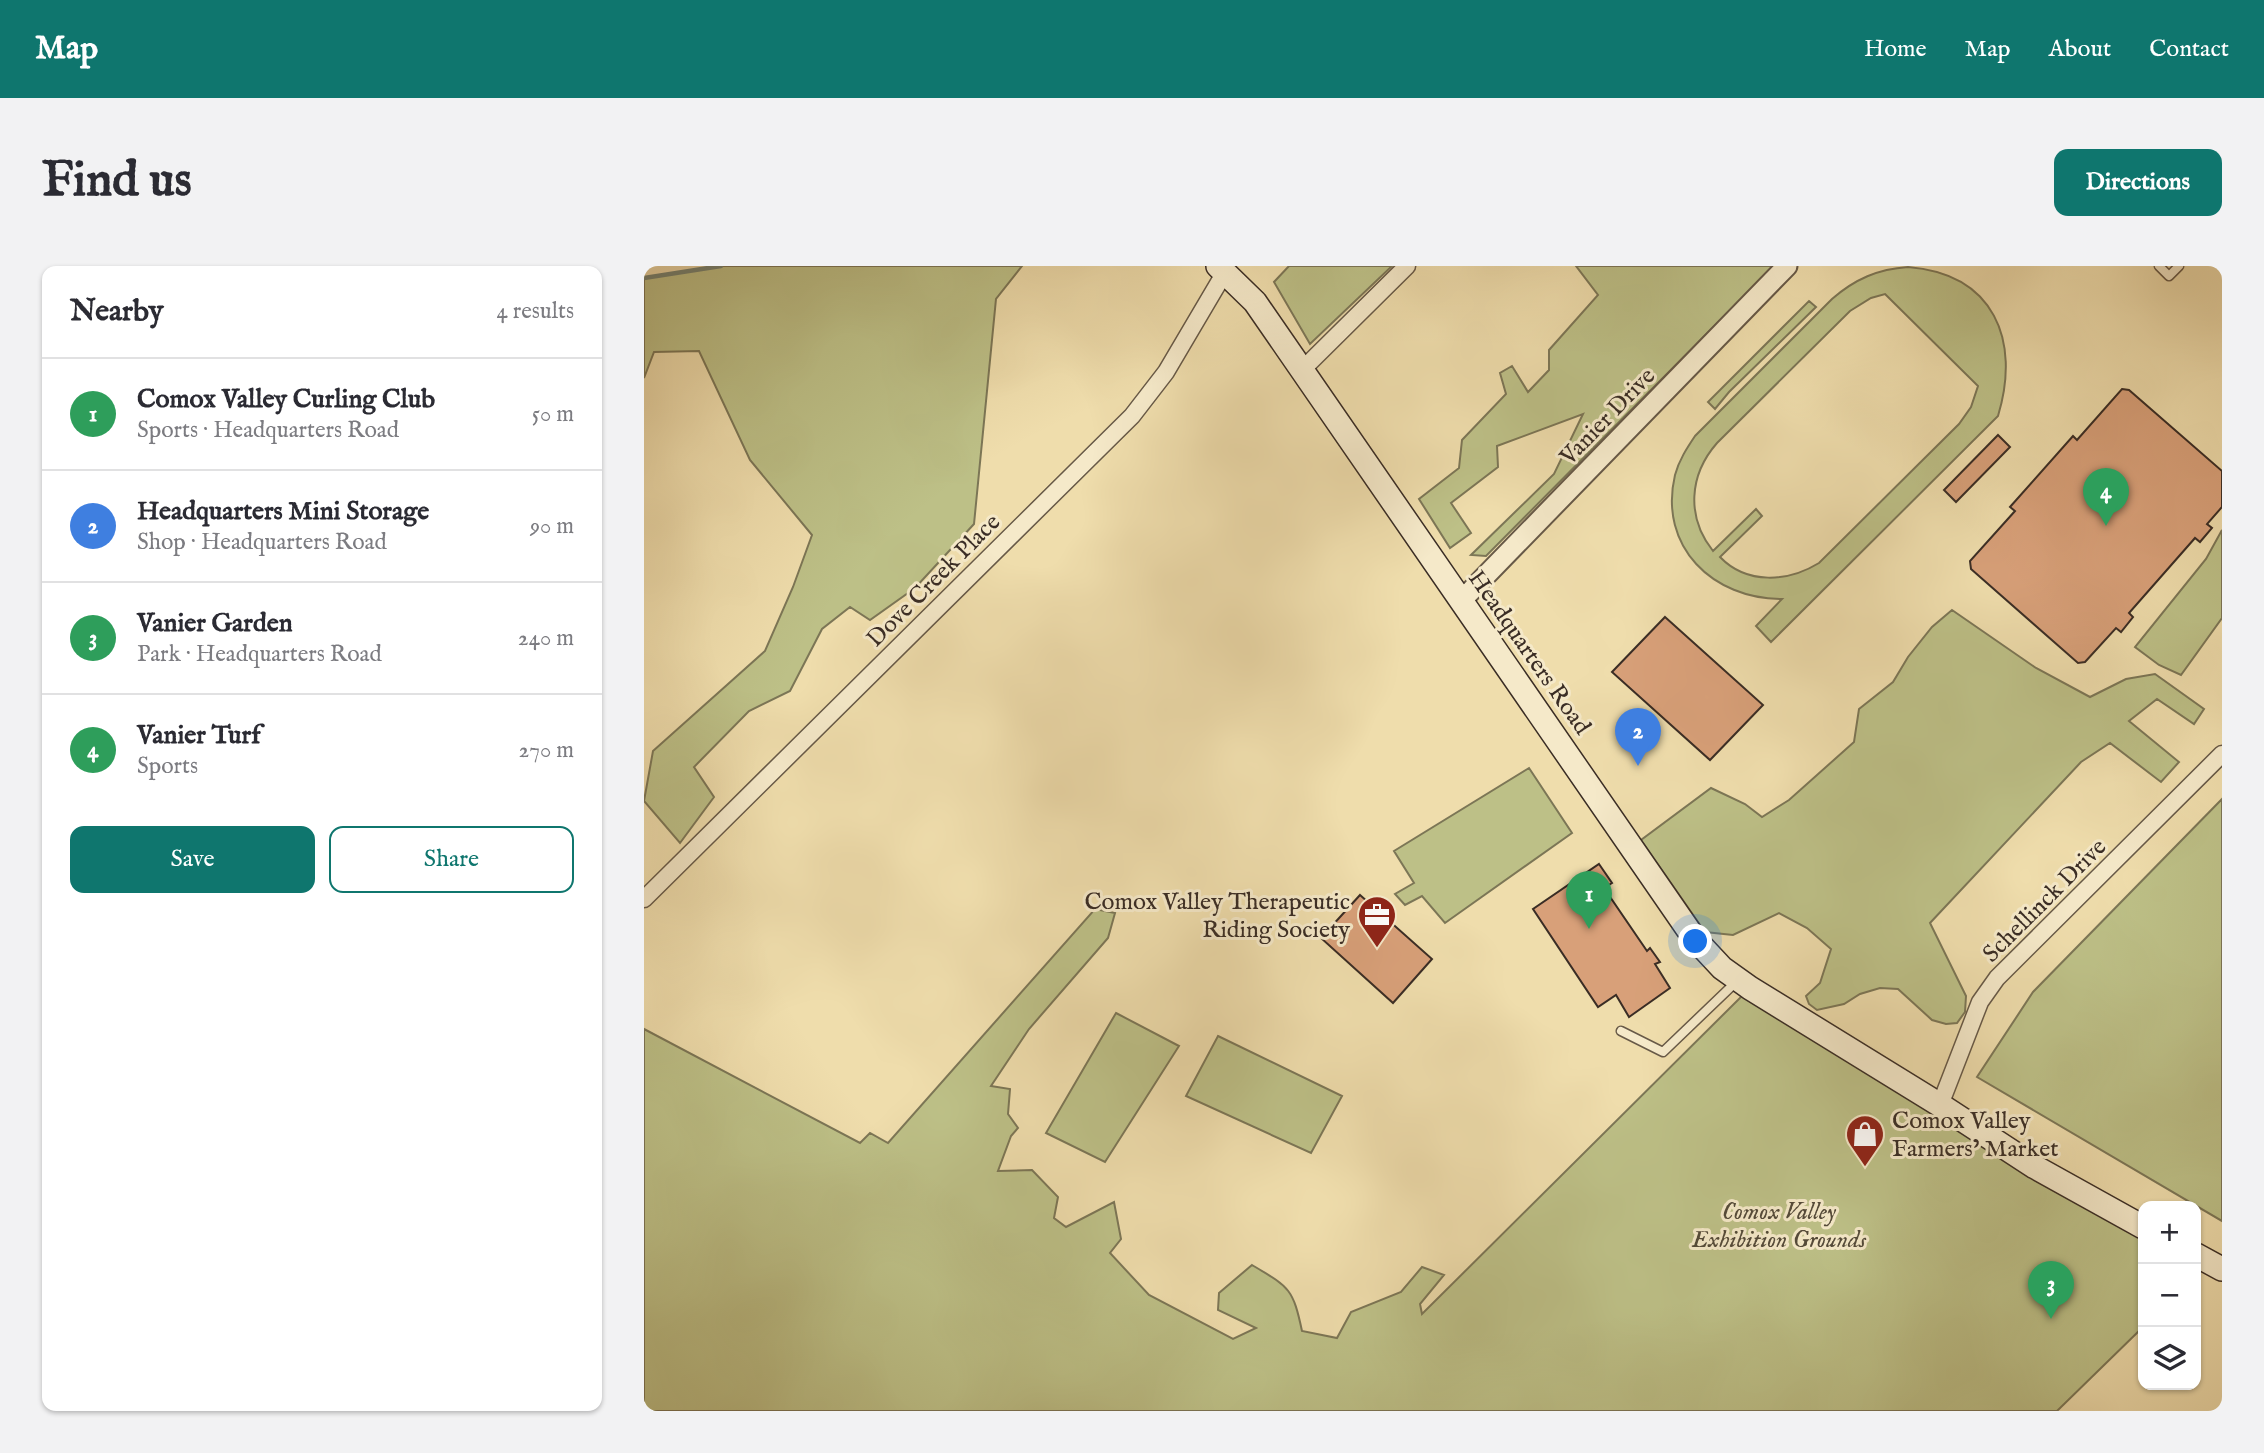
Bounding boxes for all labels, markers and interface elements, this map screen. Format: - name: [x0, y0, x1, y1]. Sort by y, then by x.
- text: Map: [35, 28, 98, 70]
- text: Home: [1864, 34, 1927, 65]
- text: Map: [1965, 34, 2011, 65]
- text: About: [2049, 34, 2111, 65]
- text: Contact: [2149, 34, 2229, 65]
- button: Directions: [2054, 149, 2222, 216]
- text: Find us: [42, 151, 192, 213]
- text: Nearby: [70, 293, 163, 331]
- text: 4 results: [496, 297, 574, 326]
- street label: Vanier Drive: [1553, 361, 1663, 473]
- text: Comox Valley Curling Club: [137, 383, 435, 416]
- text: 1: [89, 400, 97, 429]
- text: 50 m: [532, 400, 574, 429]
- text: Sports · Headquarters Road: [137, 416, 399, 445]
- pin: 4: [2083, 468, 2129, 526]
- text: Headquarters Mini Storage: [137, 495, 429, 528]
- street label: Dove Creek Place: [861, 508, 1008, 655]
- text: 2: [88, 512, 98, 541]
- text: 90 m: [530, 512, 574, 541]
- text: Shop · Headquarters Road: [137, 528, 387, 557]
- street label: Headquarters Road: [1460, 565, 1597, 741]
- text: Vanier Garden: [137, 607, 293, 640]
- text: 3: [89, 624, 97, 653]
- text: 240 m: [518, 624, 574, 653]
- text: Park · Headquarters Road: [137, 640, 382, 669]
- pin: 2: [1615, 708, 1661, 766]
- text: Vanier Turf: [137, 719, 261, 752]
- text: 4: [87, 736, 99, 765]
- text: 270 m: [519, 736, 574, 765]
- text: Sports: [137, 752, 198, 781]
- button: Save: [70, 826, 315, 893]
- button: Share: [329, 826, 574, 893]
- street label: Schellinck Drive: [1976, 832, 2114, 970]
- pin: 1: [1566, 871, 1612, 929]
- place label: Comox Valley Therapeutic Riding Society: [1084, 887, 1350, 946]
- office icon: Comox Valley Therapeutic Riding Society: [1356, 894, 1398, 949]
- your location: [1678, 924, 1712, 958]
- place label: Comox Valley Farmers’ Market: [1892, 1106, 2058, 1165]
- shop icon: Comox Valley Farmers’ Market: [1844, 1113, 1886, 1168]
- park label: Comox Valley Exhibition Grounds: [1691, 1197, 1867, 1256]
- map controls: [2138, 1201, 2201, 1390]
- button: +: [2138, 1201, 2201, 1264]
- pin: 3: [2028, 1261, 2074, 1319]
- button: −: [2138, 1264, 2201, 1327]
- button: layers: [2138, 1327, 2201, 1390]

